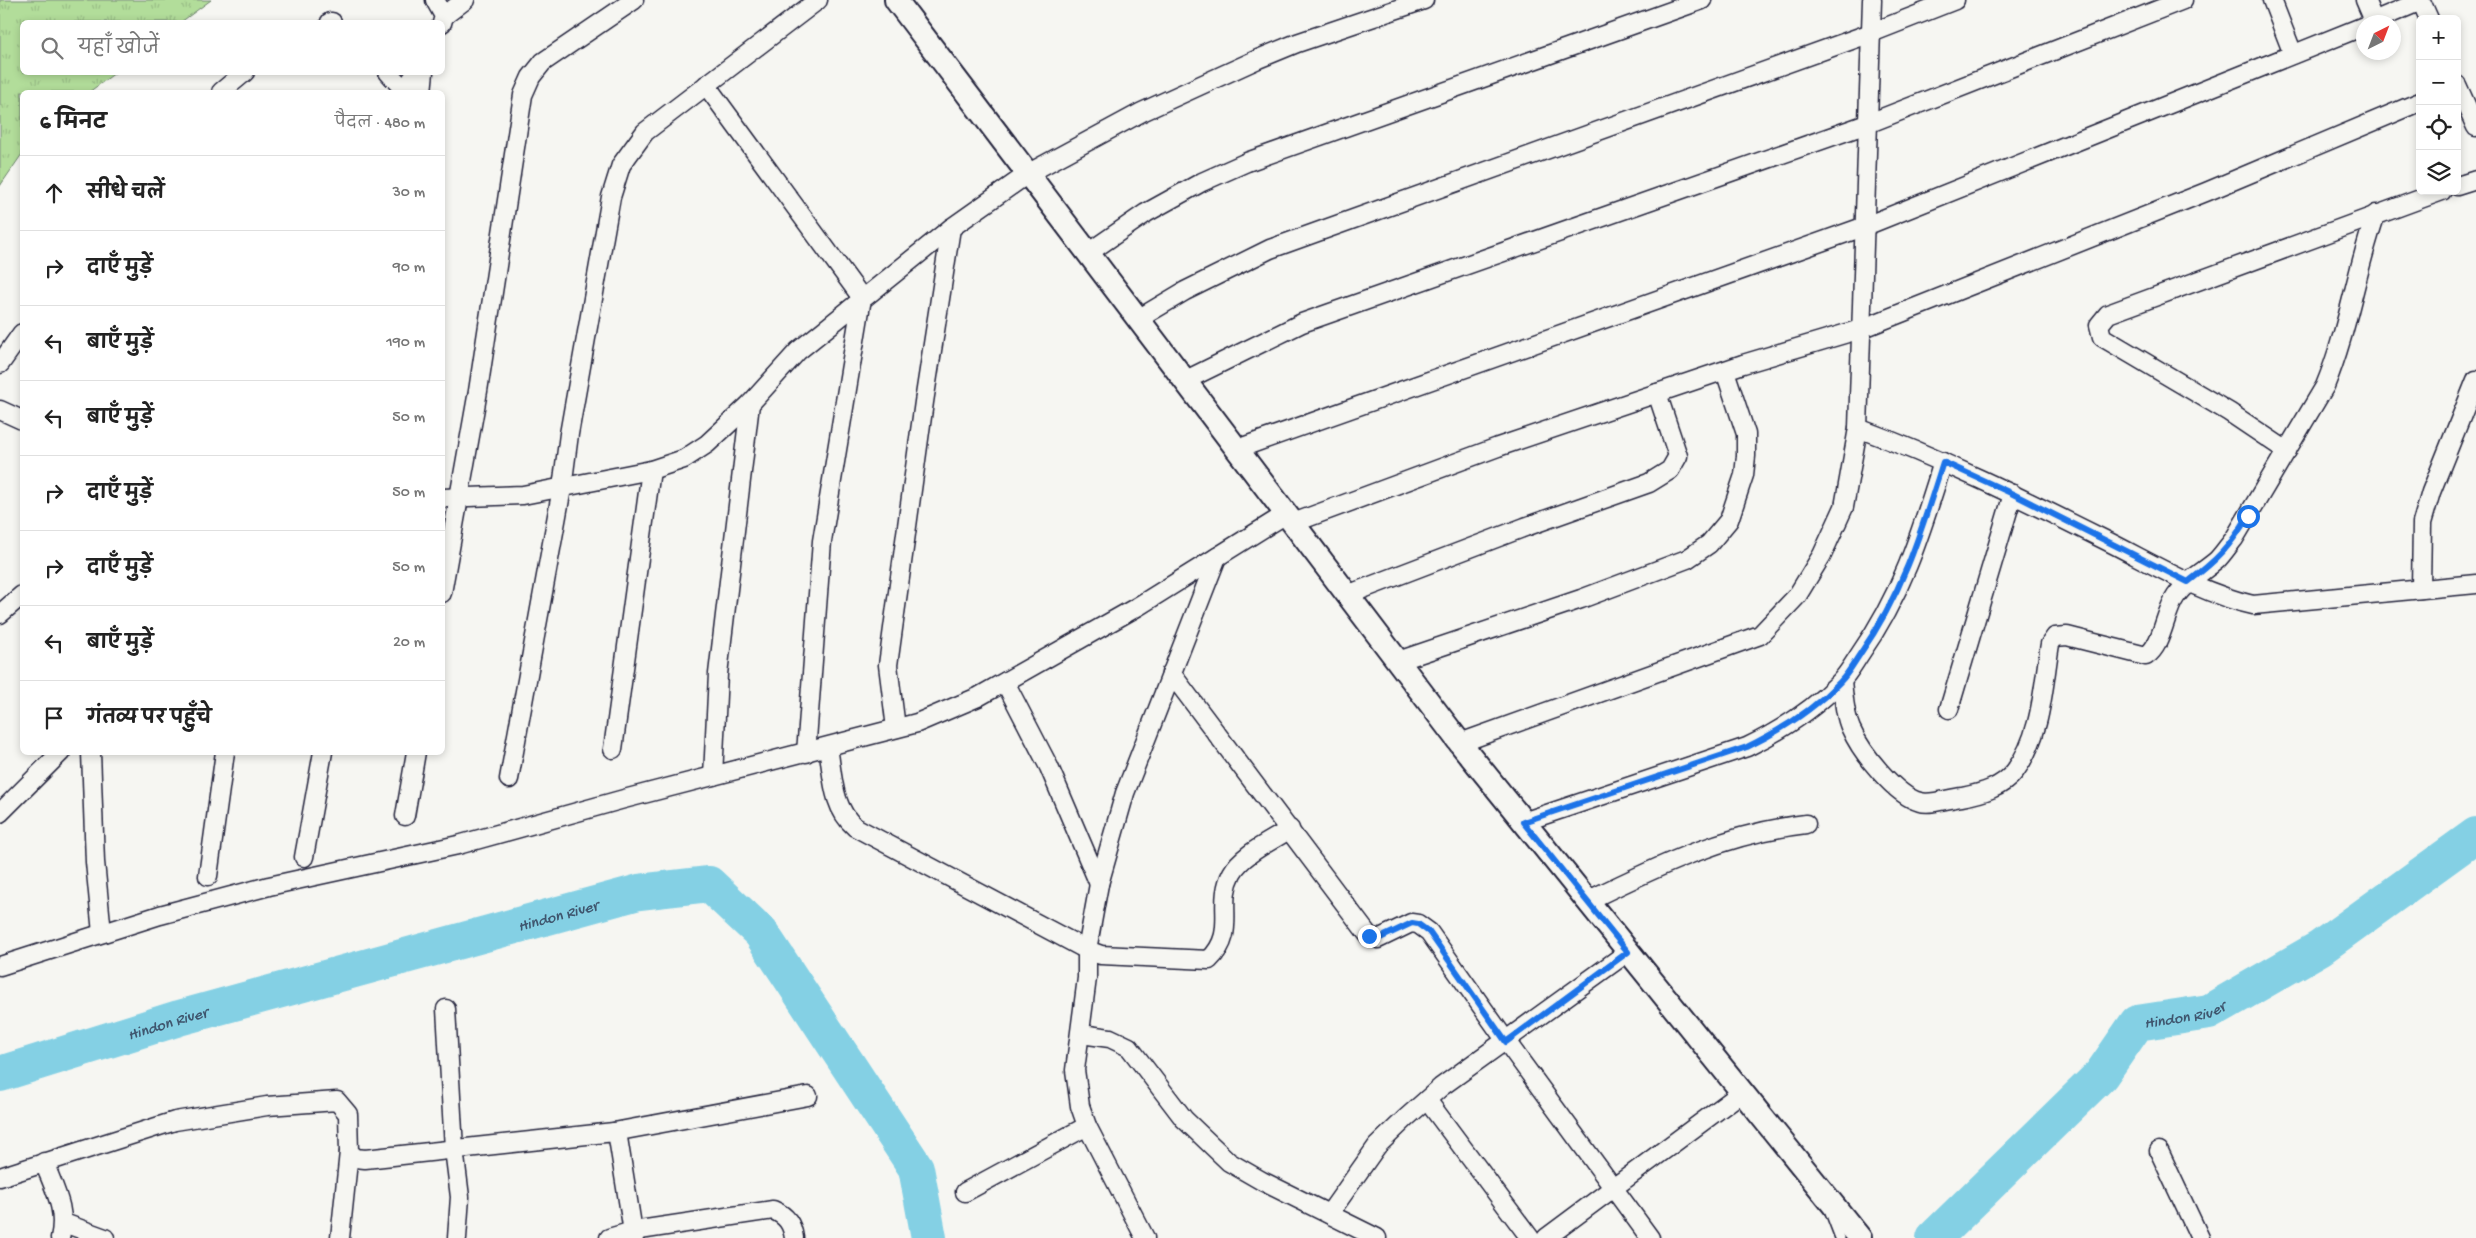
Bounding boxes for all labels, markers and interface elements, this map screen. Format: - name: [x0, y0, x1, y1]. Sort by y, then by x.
- north arrow: [2356, 15, 2401, 60]
- map controls: [2416, 15, 2461, 195]
- button: +: [2416, 15, 2461, 60]
- search box: [20, 20, 445, 75]
- icon: search: [38, 34, 66, 62]
- text: यहाँ खोजें: [78, 38, 159, 61]
- button: −: [2416, 60, 2461, 105]
- button: locate: [2416, 105, 2461, 150]
- text: 6 मिनट: [40, 112, 107, 137]
- text: पैदल · 480 m: [335, 115, 425, 134]
- button: layers: [2416, 150, 2461, 195]
- icon: ahead: [40, 179, 68, 207]
- text: सीधे चलें: [87, 183, 164, 206]
- text: 30 m: [392, 184, 425, 203]
- icon: right: [40, 254, 68, 282]
- text: दाएँ मुड़ें: [87, 258, 153, 281]
- text: 90 m: [393, 259, 425, 278]
- icon: left: [40, 329, 68, 357]
- text: बाएँ मुड़ें: [87, 333, 153, 356]
- text: 190 m: [386, 334, 425, 353]
- icon: left: [40, 404, 68, 432]
- text: बाएँ मुड़ें: [87, 408, 153, 431]
- text: 50 m: [392, 409, 425, 428]
- icon: right: [40, 479, 68, 507]
- text: दाएँ मुड़ें: [87, 483, 153, 506]
- text: 50 m: [392, 484, 425, 503]
- route start: [2237, 505, 2260, 528]
- icon: right: [40, 554, 68, 582]
- text: दाएँ मुड़ें: [87, 558, 153, 581]
- text: 50 m: [392, 559, 425, 578]
- icon: left: [40, 629, 68, 657]
- text: बाएँ मुड़ें: [87, 633, 153, 656]
- text: 20 m: [393, 634, 425, 653]
- icon: arrive: [40, 704, 68, 732]
- text: गंतव्य पर पहुँचे: [87, 708, 211, 731]
- water label: Hindon River: [516, 897, 604, 938]
- route end: [1358, 925, 1381, 948]
- water label: Hindon River: [2143, 997, 2233, 1035]
- water label: Hindon River: [126, 1004, 213, 1046]

